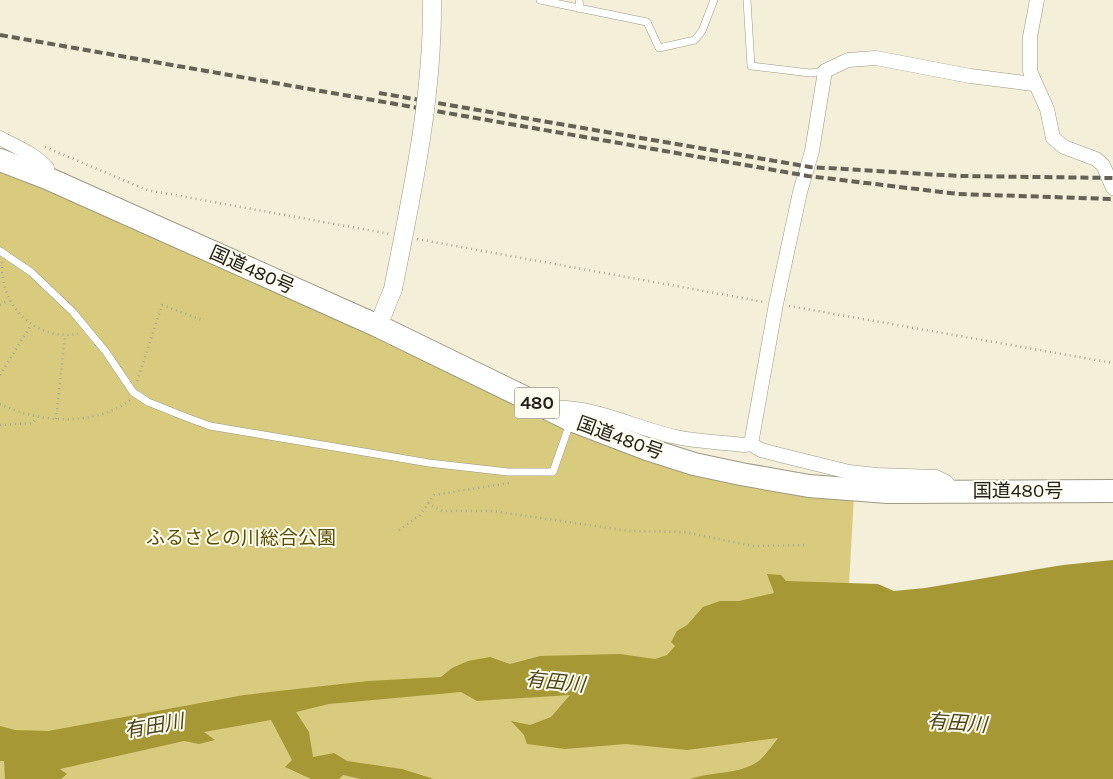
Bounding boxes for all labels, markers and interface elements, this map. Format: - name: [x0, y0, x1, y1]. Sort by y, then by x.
- street label: 国道480号: [206, 242, 298, 298]
- road number: 480: [514, 388, 560, 418]
- street label: 国道480号: [574, 412, 666, 464]
- street label: 国道480号: [973, 480, 1063, 502]
- park label: ふるさとの川総合公園: [146, 527, 336, 549]
- water label: 有田川: [524, 667, 588, 697]
- water label: 有田川: [122, 709, 188, 743]
- water label: 有田川: [926, 709, 990, 737]

